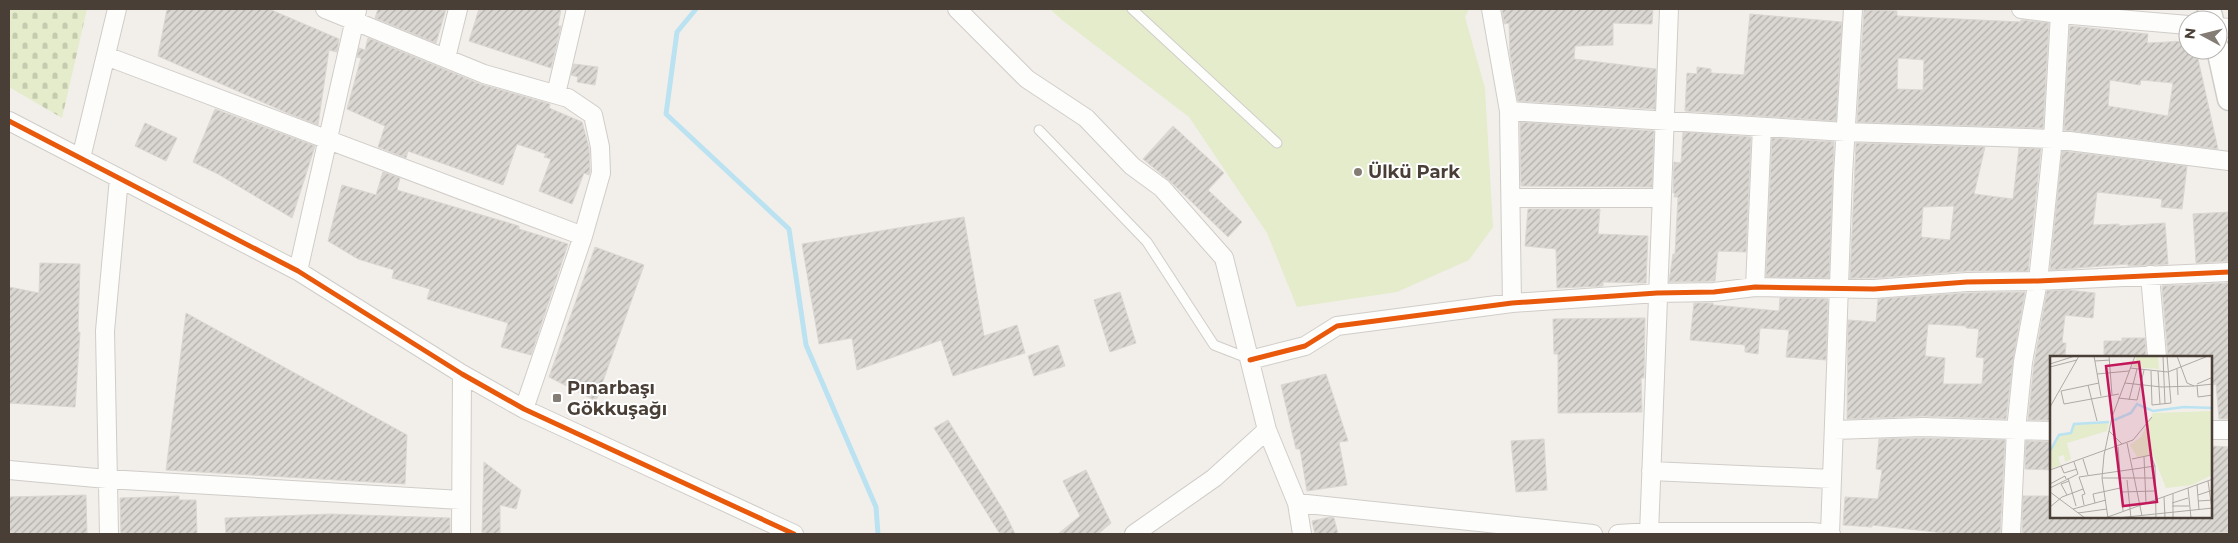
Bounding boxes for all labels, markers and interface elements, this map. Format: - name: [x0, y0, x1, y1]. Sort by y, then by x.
- north arrow: [2178, 10, 2228, 60]
- text: N: [2180, 27, 2200, 40]
- place label: Ülkü Park: [1368, 161, 1460, 183]
- marker: Ülkü Park: [1352, 166, 1364, 178]
- inset map: [2050, 356, 2213, 518]
- place label: Pınarbaşı Gökkuşağı: [567, 377, 667, 420]
- marker: Pınarbaşı Gökkuşağı: [551, 392, 563, 404]

